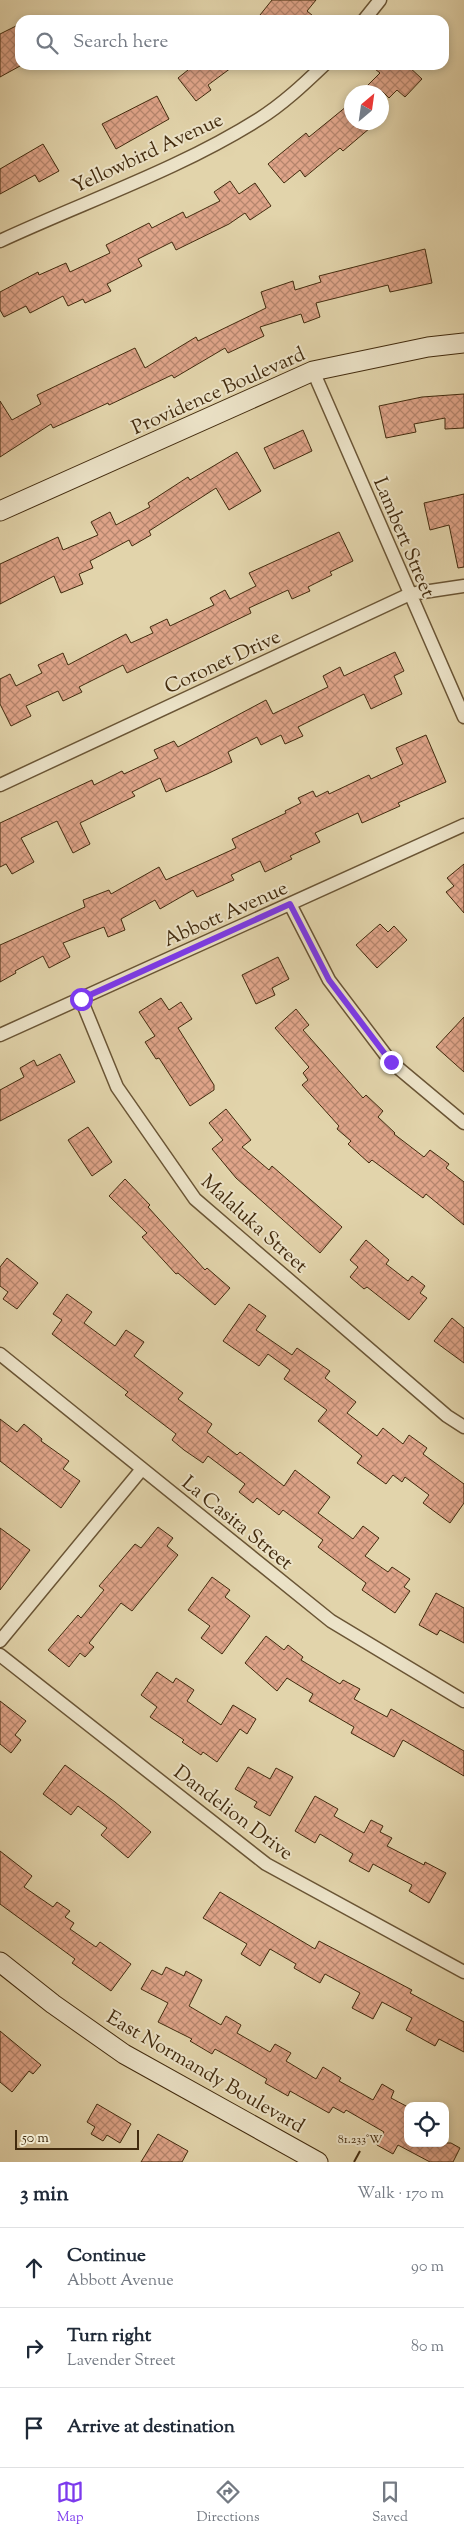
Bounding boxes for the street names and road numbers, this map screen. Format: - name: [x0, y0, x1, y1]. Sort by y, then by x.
- street label: Yellowbird Avenue: [68, 106, 228, 202]
- street label: Providence Boulevard: [128, 341, 310, 444]
- street label: Lambert Street: [364, 473, 441, 603]
- street label: Coronet Drive: [160, 624, 286, 703]
- street label: Abbott Avenue: [159, 875, 293, 956]
- street label: Malaluka Street: [193, 1169, 313, 1281]
- street label: La Casita Street: [174, 1470, 299, 1578]
- street label: Dandelion Drive: [167, 1759, 298, 1869]
- street label: East Normandy Boulevard: [100, 2004, 309, 2142]

